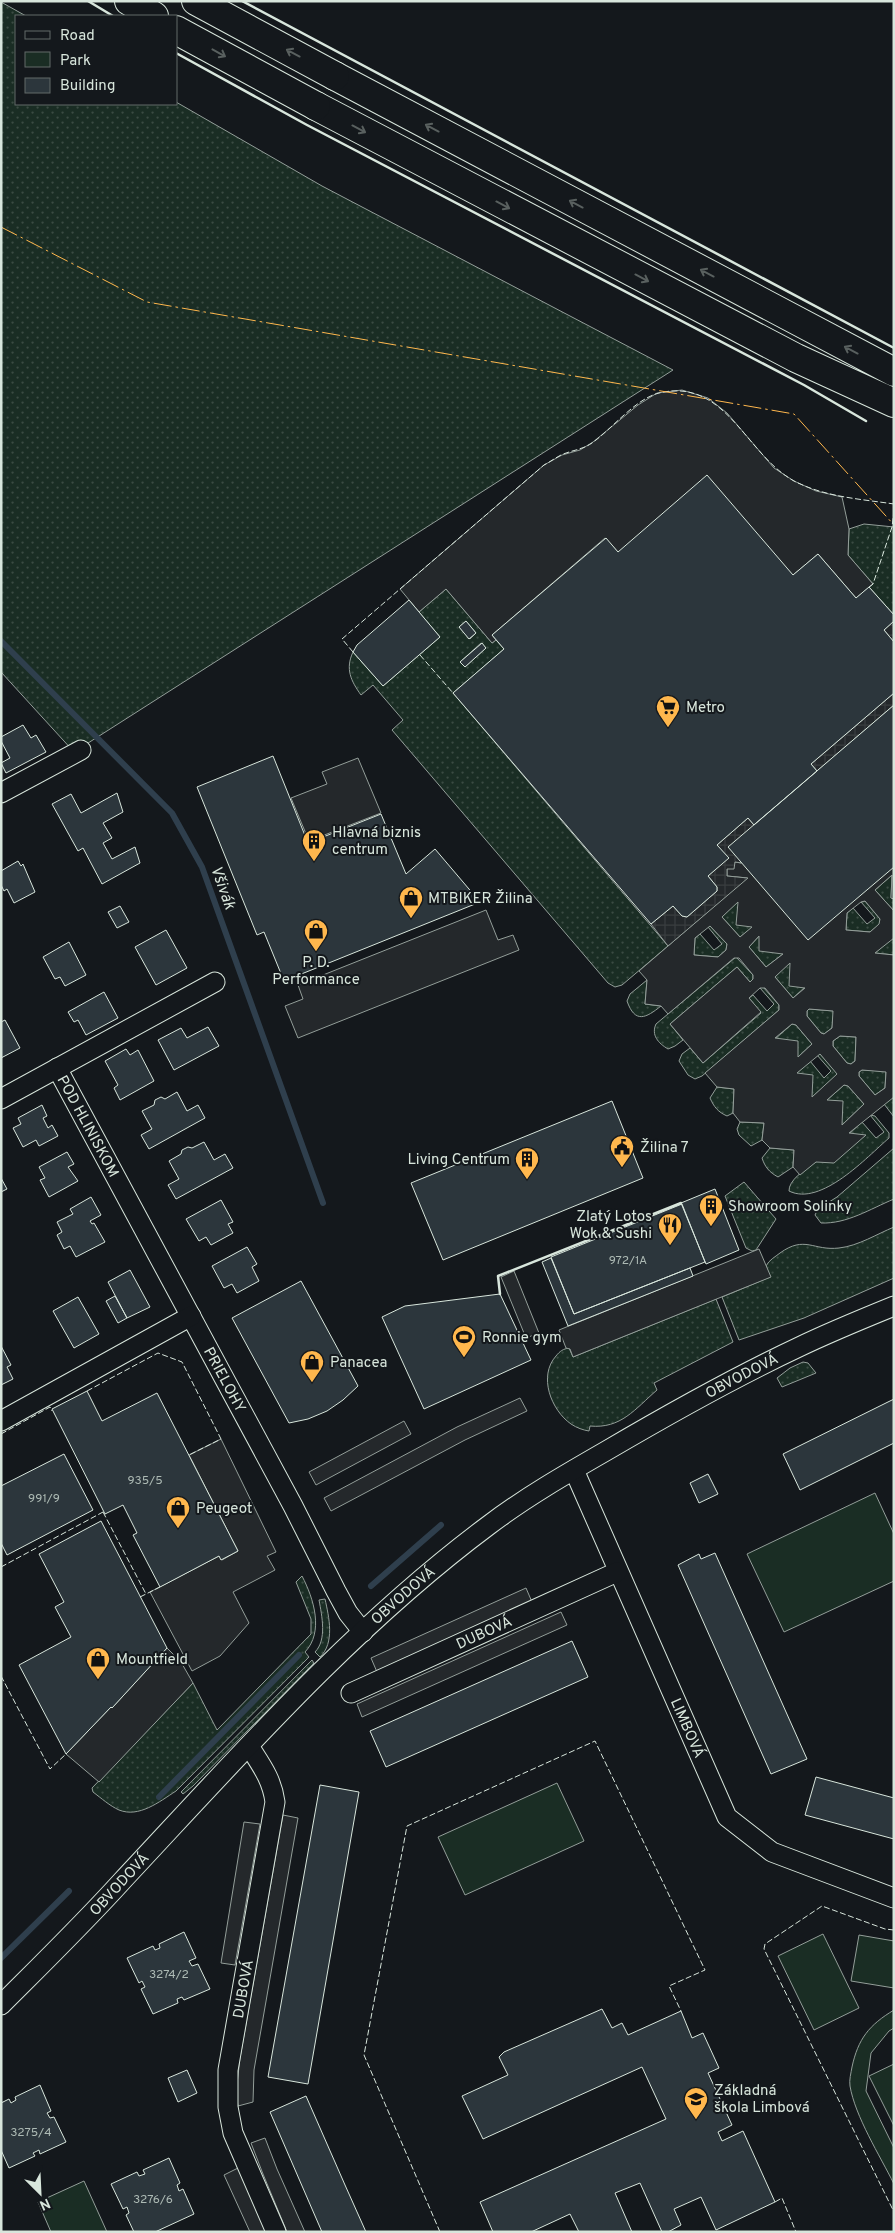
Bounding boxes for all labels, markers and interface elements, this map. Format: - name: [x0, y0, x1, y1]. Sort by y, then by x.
- legend: [15, 15, 178, 105]
- text: Road: [60, 27, 95, 46]
- one-way arrow: [285, 48, 300, 58]
- one-way arrow: [211, 49, 226, 58]
- text: Park: [60, 52, 91, 71]
- text: Building: [60, 77, 115, 96]
- one-way arrow: [425, 123, 440, 132]
- one-way arrow: [352, 124, 367, 134]
- one-way arrow: [568, 199, 583, 209]
- one-way arrow: [496, 200, 511, 210]
- one-way arrow: [700, 268, 715, 278]
- one-way arrow: [635, 273, 649, 283]
- one-way arrow: [844, 344, 858, 354]
- supermarket icon: Metro: [655, 694, 681, 728]
- place label: Metro: [686, 699, 725, 718]
- place label: Hlavná biznis centrum: [332, 824, 421, 860]
- building icon: Hlavná biznis centrum: [301, 828, 327, 862]
- water label: Všivák: [205, 863, 240, 913]
- shop icon: MTBIKER Žilina: [398, 885, 424, 919]
- place label: MTBIKER Žilina: [428, 889, 533, 909]
- shop icon: P. D. Performance: [303, 918, 329, 952]
- place label: P. D. Performance: [272, 954, 360, 990]
- street label: POD HLINISKOM: [52, 1072, 122, 1181]
- public building icon: Žilina 7: [609, 1134, 635, 1168]
- place label: Žilina 7: [640, 1138, 689, 1158]
- building icon: Living Centrum: [514, 1146, 540, 1180]
- place label: Living Centrum: [407, 1151, 510, 1170]
- building icon: Showroom Solinky: [698, 1193, 724, 1227]
- place label: Showroom Solinky: [728, 1198, 852, 1217]
- place label: Zlatý Lotos Wok & Sushi: [569, 1208, 652, 1244]
- restaurant icon: Zlatý Lotos Wok & Sushi: [657, 1212, 683, 1246]
- house number: 972/1A: [609, 1253, 647, 1269]
- sports icon: Ronnie gym: [451, 1324, 477, 1358]
- place label: Ronnie gym: [482, 1329, 562, 1348]
- street label: PRIELOHY: [198, 1344, 249, 1417]
- shop icon: Panacea: [299, 1349, 325, 1383]
- street label: OBVODOVÁ: [703, 1350, 782, 1404]
- place label: Panacea: [330, 1354, 387, 1373]
- house number: 935/5: [127, 1473, 163, 1489]
- house number: 991/9: [28, 1491, 60, 1507]
- shop icon: Peugeot: [165, 1495, 191, 1529]
- place label: Peugeot: [196, 1500, 253, 1519]
- street label: OBVODOVÁ: [368, 1562, 440, 1630]
- street label: DUBOVÁ: [454, 1612, 515, 1655]
- shop icon: Mountfield: [85, 1646, 111, 1680]
- place label: Mountfield: [116, 1651, 188, 1670]
- street label: LIMBOVÁ: [665, 1696, 709, 1761]
- street label: OBVODOVÁ: [86, 1849, 154, 1921]
- street label: DUBOVÁ: [229, 1958, 259, 2020]
- house number: 3274/2: [149, 1967, 189, 1983]
- place label: Základná škola Limbová: [714, 2082, 810, 2118]
- school or university icon: Základná škola Limbová: [683, 2086, 709, 2120]
- house number: 3275/4: [10, 2125, 52, 2141]
- north arrow: [15, 2168, 65, 2218]
- house number: 3276/6: [133, 2192, 173, 2208]
- text: N: [37, 2194, 53, 2213]

